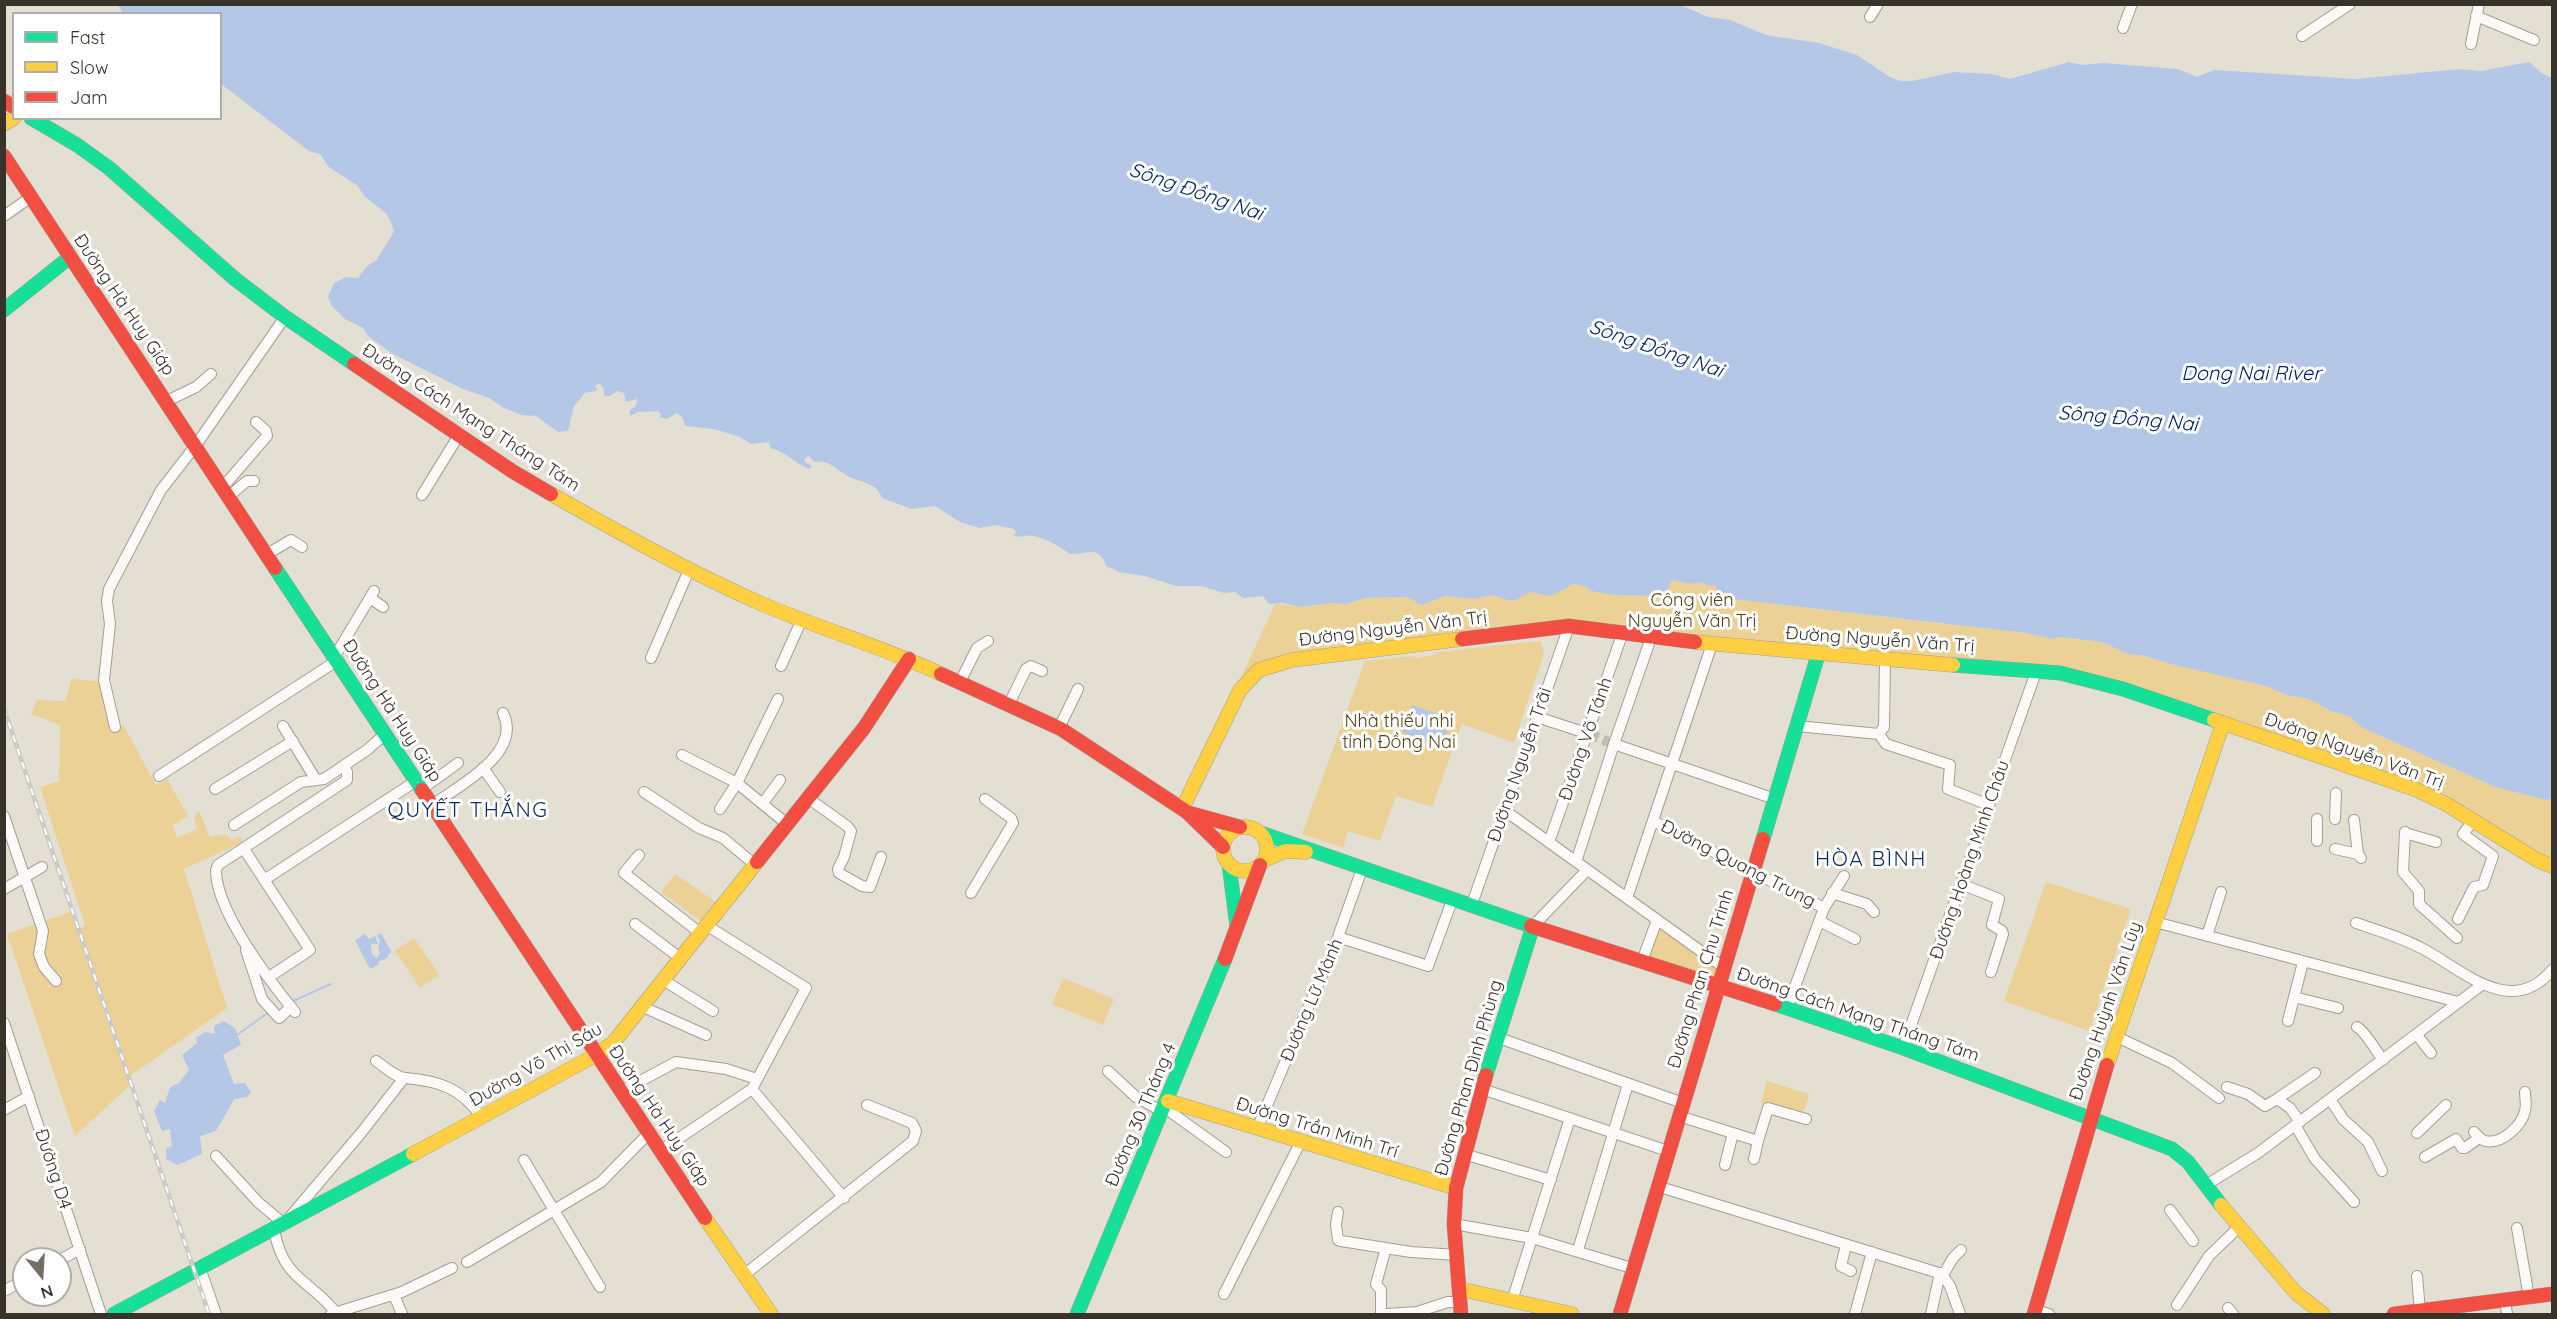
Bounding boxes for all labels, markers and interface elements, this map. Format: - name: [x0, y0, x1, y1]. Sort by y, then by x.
- legend: [12, 12, 222, 120]
- text: Fast: [70, 26, 105, 49]
- text: Slow: [70, 56, 108, 79]
- text: Jam: [70, 86, 108, 109]
- water label: Sông Đồng Nai: [1126, 158, 1266, 226]
- street label: Đường Hà Huy Giáp: [69, 230, 179, 380]
- water label: Sông Đồng Nai: [1586, 315, 1726, 383]
- street label: Đường Cách Mạng Tháng Tám: [358, 339, 584, 497]
- water label: Dong Nai River: [2181, 362, 2321, 386]
- water label: Sông Đồng Nai: [2057, 401, 2199, 437]
- park label: Công viên Nguyễn Văn Trị: [1628, 590, 1756, 632]
- street label: Đường Nguyễn Văn Trị: [1298, 607, 1488, 651]
- street label: Đường Nguyễn Văn Trị: [1785, 623, 1975, 657]
- street label: Đường Hà Huy Giáp: [338, 636, 446, 786]
- street label: Đường Võ Tánh: [1555, 675, 1617, 803]
- street label: Đường Nguyễn Trãi: [1483, 685, 1557, 845]
- street label: Đường Nguyễn Văn Trị: [2261, 708, 2447, 794]
- park label: Nhà thiếu nhi tỉnh Đồng Nai: [1342, 711, 1456, 754]
- street label: Đường Hoàng Minh Châu: [1926, 758, 2014, 962]
- district label: QUYẾT THẮNG: [388, 798, 548, 824]
- street label: Đường Quang Trung: [1657, 816, 1819, 912]
- district label: HÒA BÌNH: [1815, 847, 1927, 873]
- street label: Đường Phan Chu Trinh: [1663, 887, 1739, 1071]
- street label: Đường Huỳnh Văn Lũy: [2065, 919, 2147, 1103]
- street label: Đường Lữ Mành: [1276, 935, 1348, 1065]
- street label: Đường Cách Mạng Tháng Tám: [1734, 963, 1982, 1067]
- street label: Đường Phan Đình Phùng: [1431, 977, 1507, 1179]
- street label: Đường Võ Thị Sáu: [466, 1018, 606, 1112]
- street label: Đường 30 Tháng 4: [1101, 1040, 1181, 1190]
- street label: Đường Hà Huy Giáp: [604, 1041, 714, 1191]
- street label: Đường Trần Minh Trí: [1233, 1093, 1401, 1163]
- street label: Đường D4: [30, 1126, 76, 1212]
- north arrow: [12, 1247, 72, 1307]
- text: N: [38, 1281, 56, 1304]

